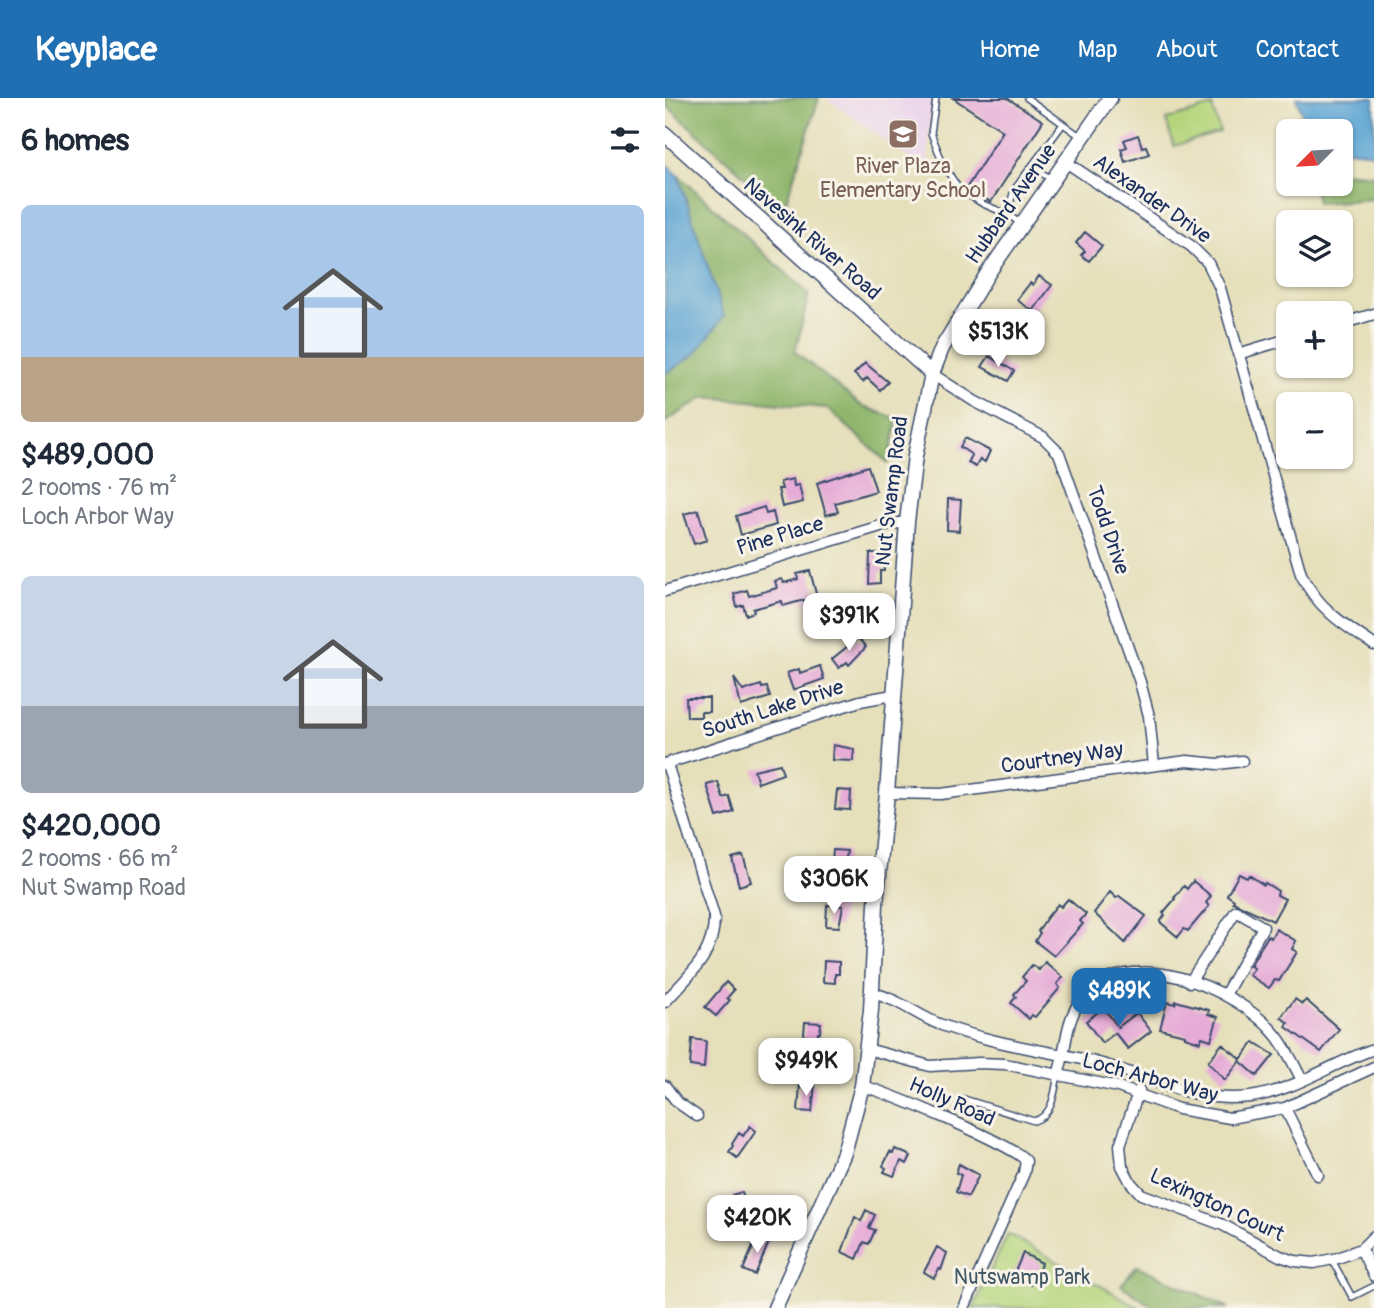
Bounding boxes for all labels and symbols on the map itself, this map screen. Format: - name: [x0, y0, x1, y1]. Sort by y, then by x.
- school or university icon: River Plaza Elementary School: [886, 117, 920, 151]
- north arrow: [1276, 119, 1353, 196]
- street label: Hubbard Avenue: [960, 138, 1063, 269]
- street label: Alexander Drive: [1088, 148, 1217, 250]
- place label: River Plaza Elementary School: [820, 153, 986, 204]
- street label: Navesink River Road: [738, 172, 886, 306]
- pin: $513K: [949, 310, 1047, 369]
- street label: Nut Swamp Road: [869, 415, 915, 567]
- street label: Todd Drive: [1080, 482, 1136, 578]
- street label: Pine Place: [733, 510, 827, 562]
- pin: $391K: [800, 594, 898, 653]
- street label: South Lake Drive: [699, 673, 848, 745]
- street label: Courtney Way: [999, 736, 1125, 780]
- pin: $306K: [785, 856, 883, 916]
- pin: $489K: [1070, 968, 1168, 1028]
- pin: $949K: [757, 1038, 855, 1098]
- street label: Loch Arbor Way: [1079, 1047, 1221, 1109]
- street label: Holly Road: [905, 1071, 999, 1133]
- street label: Lexington Court: [1145, 1162, 1289, 1248]
- pin: $420K: [708, 1196, 806, 1255]
- park label: Nutswamp Park: [954, 1264, 1090, 1291]

